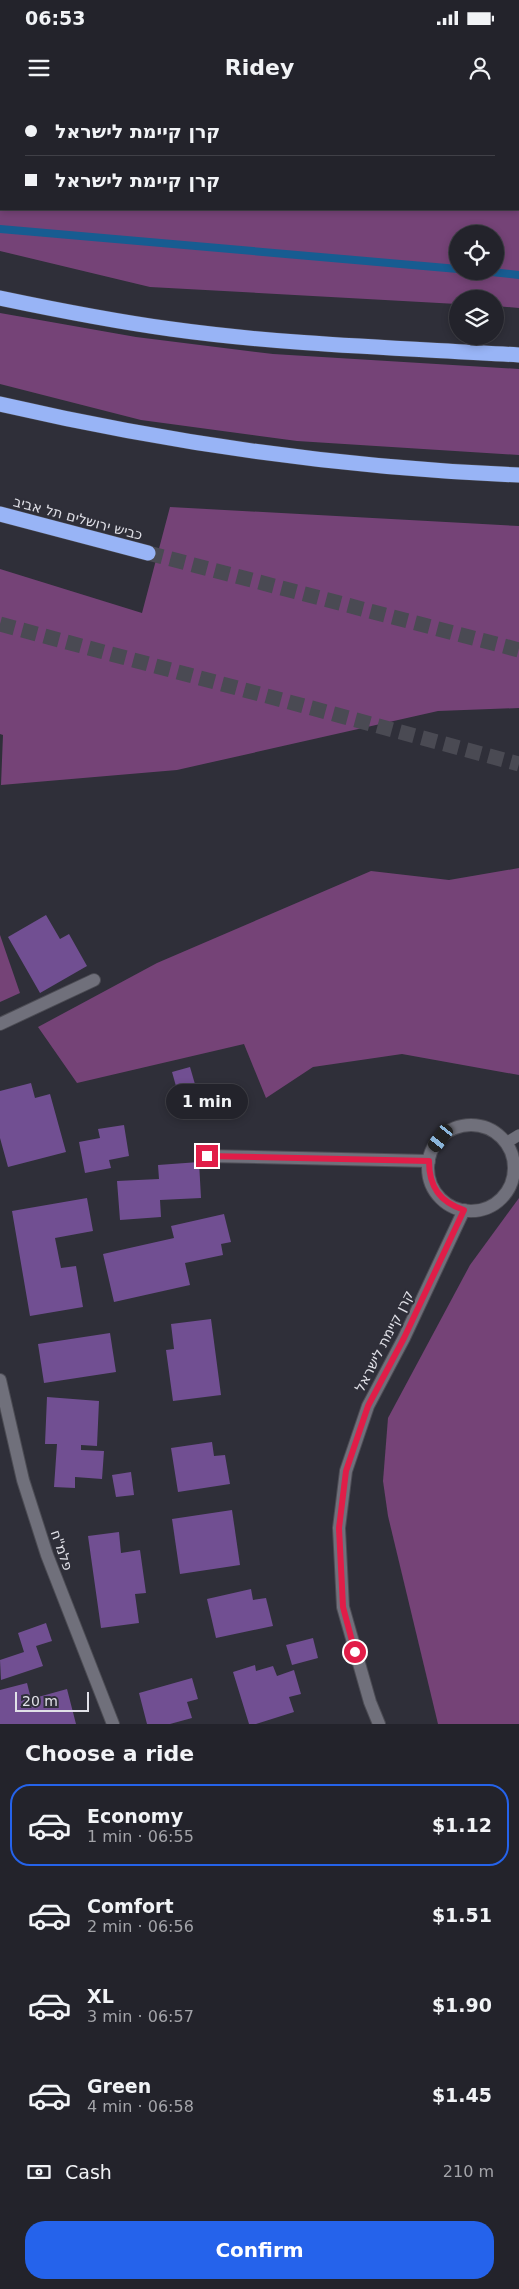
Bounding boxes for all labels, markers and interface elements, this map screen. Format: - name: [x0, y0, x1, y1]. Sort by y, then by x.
- text: 06:53: [25, 7, 85, 29]
- icon: menu: [25, 54, 53, 82]
- icon: person: [466, 54, 494, 82]
- text: Ridey: [225, 55, 294, 80]
- text: קרן קיימת לישראל: [55, 120, 220, 142]
- text: קרן קיימת לישראל: [55, 169, 220, 191]
- map controls: [449, 225, 504, 345]
- button: locate: [449, 225, 504, 280]
- button: layers: [449, 290, 504, 345]
- street label: כביש ירושלים תל אביב: [12, 493, 144, 543]
- callout: 1 min: [166, 1084, 248, 1118]
- text: 1 min: [182, 1092, 232, 1111]
- car: [425, 1122, 456, 1154]
- route end: [196, 1145, 218, 1167]
- street label: קרן קיימת לישראל: [352, 1288, 416, 1394]
- street label: פלמ"ח: [48, 1528, 76, 1572]
- route start: [344, 1641, 366, 1663]
- scale bar: [15, 1689, 89, 1712]
- text: 20 m: [22, 1693, 58, 1709]
- text: Choose a ride: [25, 1741, 194, 1766]
- icon: car: [27, 1803, 72, 1848]
- text: Economy: [87, 1805, 183, 1827]
- text: $1.12: [432, 1814, 492, 1836]
- text: 1 min · 06:55: [87, 1827, 194, 1846]
- icon: car: [27, 1893, 72, 1938]
- text: Comfort: [87, 1895, 174, 1917]
- text: $1.51: [432, 1904, 492, 1926]
- text: 2 min · 06:56: [87, 1917, 194, 1936]
- icon: car: [27, 1983, 72, 2028]
- text: XL: [87, 1985, 114, 2007]
- text: $1.90: [432, 1994, 492, 2016]
- text: 3 min · 06:57: [87, 2007, 194, 2026]
- icon: car: [27, 2073, 72, 2118]
- text: Green: [87, 2075, 151, 2097]
- text: $1.45: [432, 2084, 492, 2106]
- text: 4 min · 06:58: [87, 2097, 194, 2116]
- icon: cash: [25, 2158, 53, 2186]
- text: Cash: [65, 2161, 112, 2183]
- text: 210 m: [443, 2162, 494, 2181]
- button: Confirm: [25, 2221, 494, 2279]

